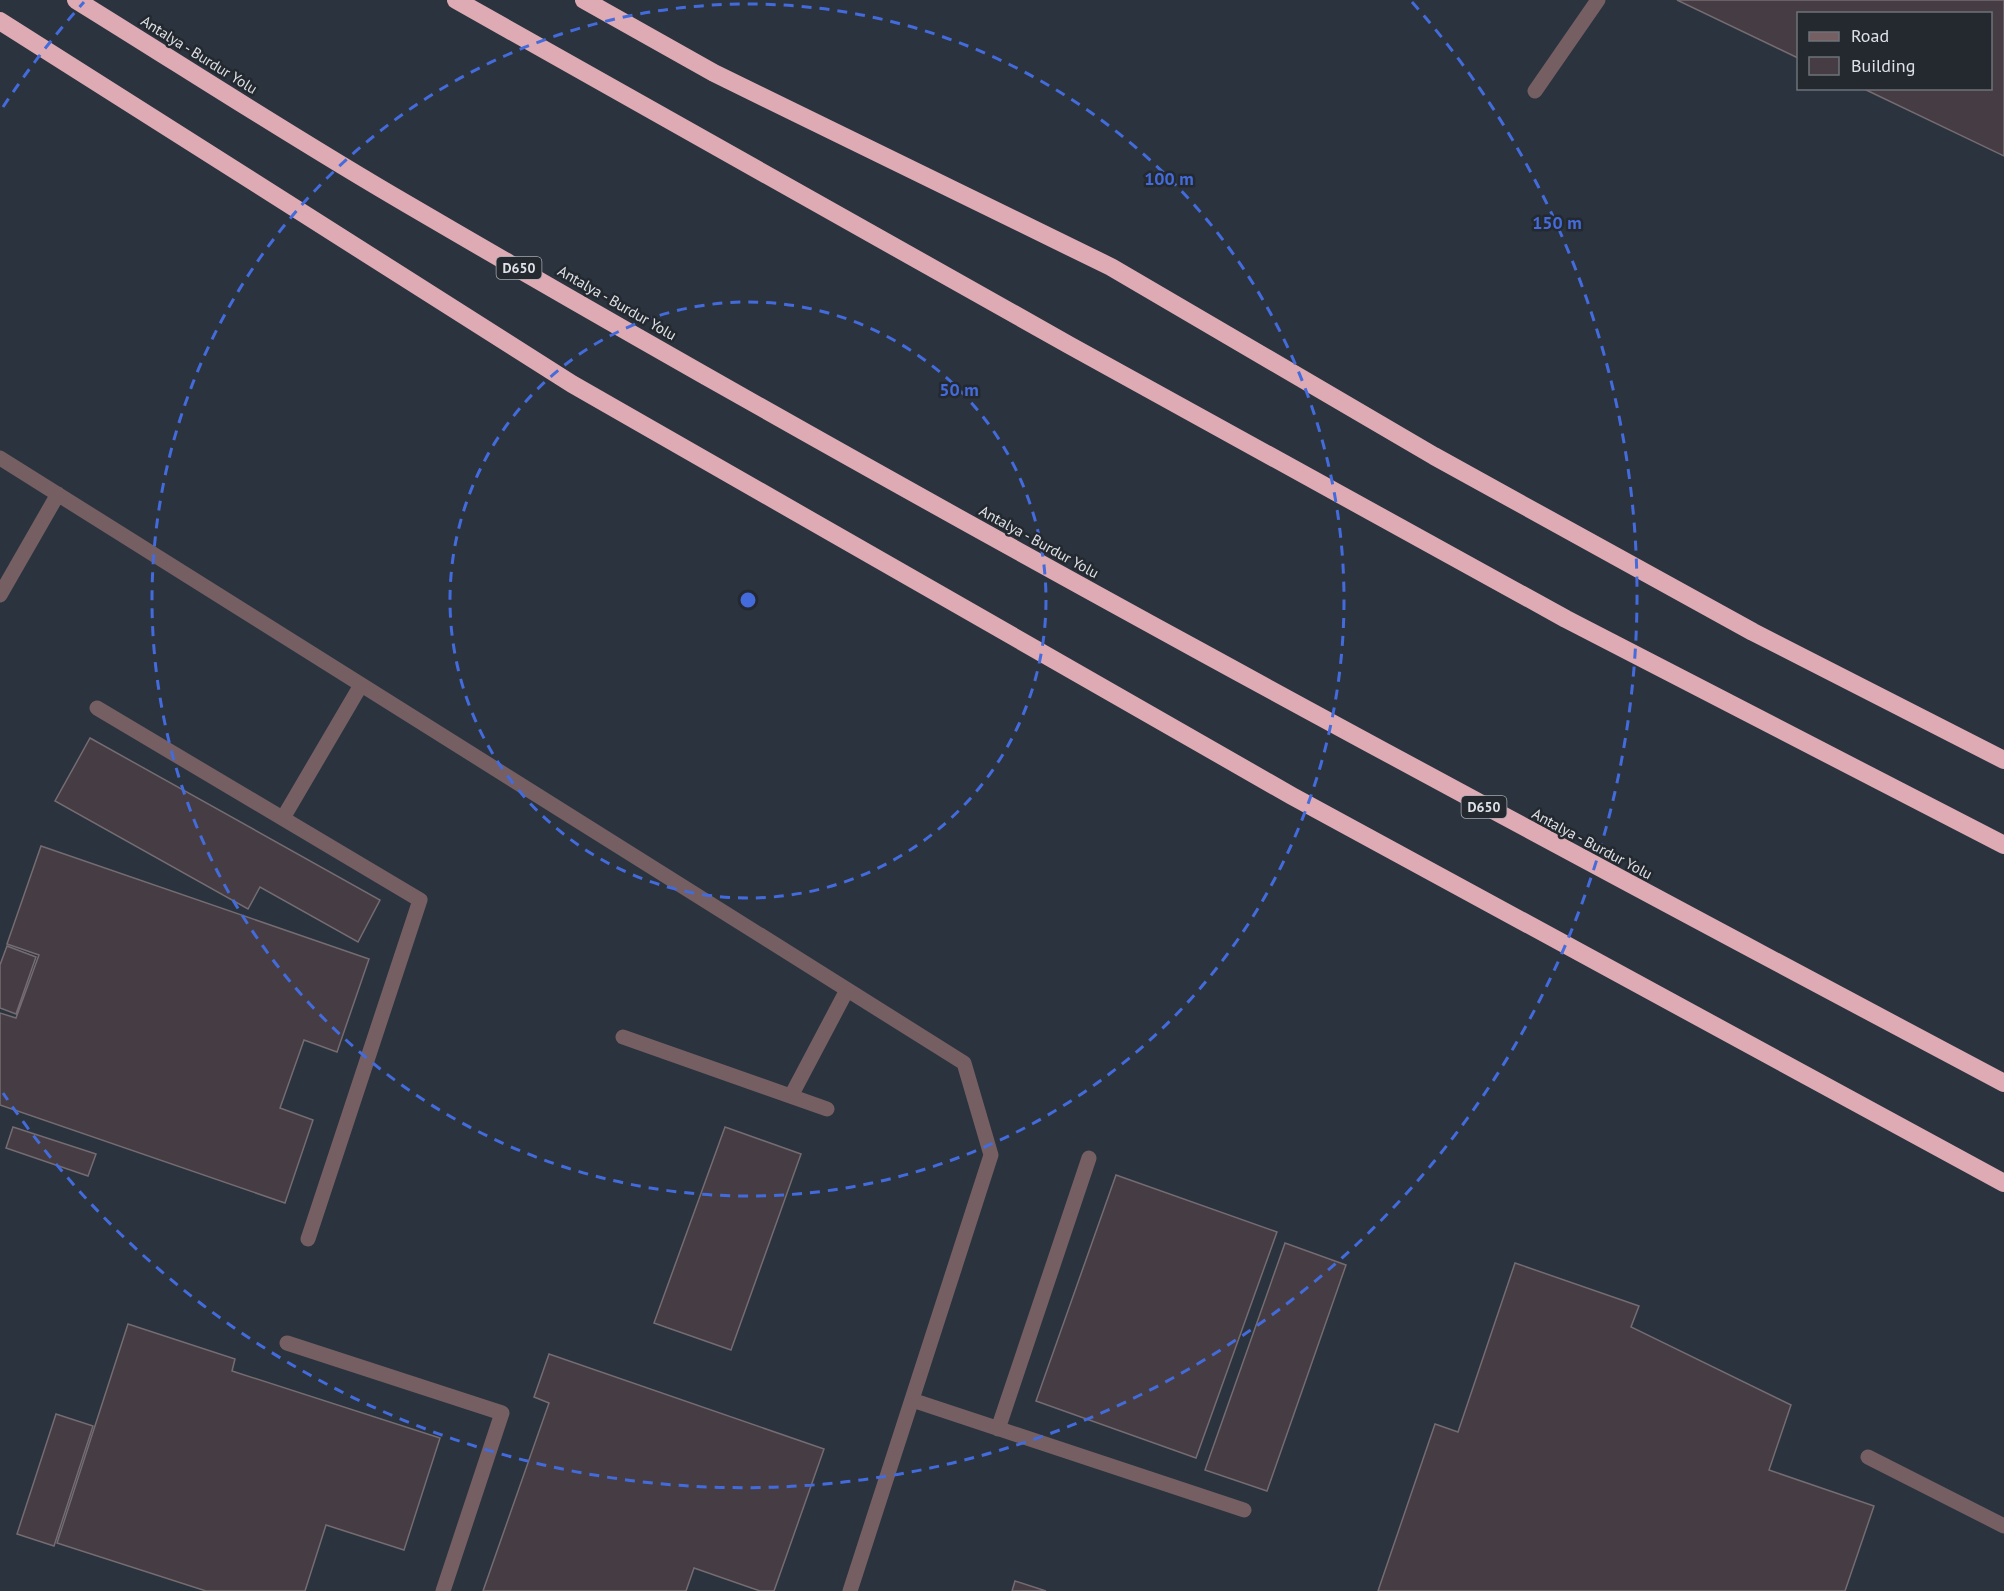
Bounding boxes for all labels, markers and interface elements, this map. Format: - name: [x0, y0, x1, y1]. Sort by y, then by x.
- street label: Antalya - Burdur Yolu: [138, 11, 261, 98]
- legend: [1797, 12, 1992, 90]
- text: Road: [1851, 24, 1889, 47]
- text: Building: [1851, 54, 1915, 77]
- text: 100 m: [1144, 167, 1194, 190]
- text: 150 m: [1532, 211, 1582, 234]
- road number: D650: [496, 257, 542, 279]
- street label: Antalya - Burdur Yolu: [555, 261, 680, 344]
- text: 50 m: [939, 378, 979, 401]
- street label: Antalya - Burdur Yolu: [976, 501, 1102, 582]
- centre of rings: [738, 590, 758, 610]
- road number: D650: [1462, 796, 1506, 818]
- street label: Antalya - Burdur Yolu: [1529, 804, 1656, 883]

